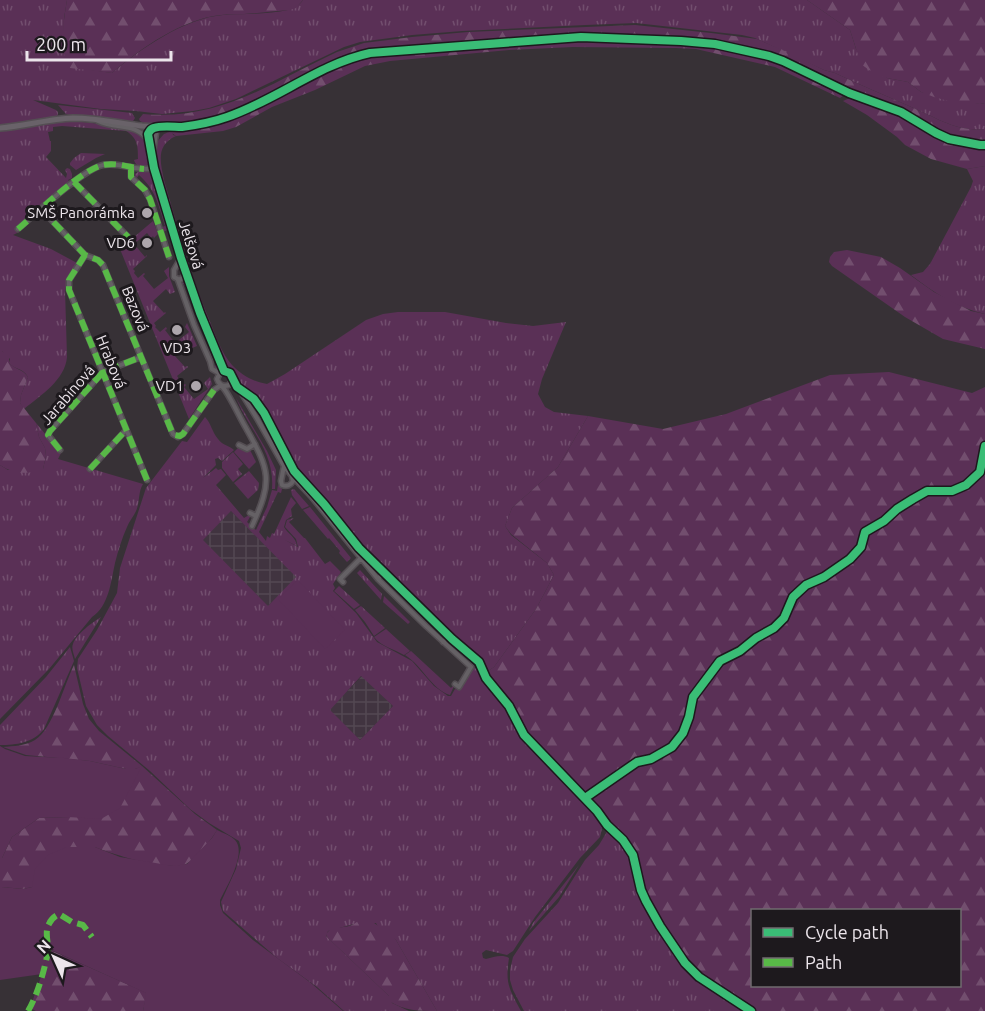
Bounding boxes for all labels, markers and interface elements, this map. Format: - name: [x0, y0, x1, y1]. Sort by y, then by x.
- scale bar: [27, 24, 171, 62]
- text: 200 m: [36, 34, 86, 54]
- place label: SMŠ Panorámka: [27, 204, 135, 221]
- marker: SMŠ Panorámka: [140, 206, 154, 220]
- street label: Jelšová: [176, 219, 207, 271]
- place label: VD6: [106, 234, 135, 251]
- marker: VD6: [140, 236, 154, 250]
- street label: Bazová: [119, 283, 152, 334]
- marker: VD3: [170, 323, 184, 337]
- street label: Hrabová: [93, 332, 130, 391]
- place label: VD3: [163, 339, 191, 356]
- street label: Jarabinová: [37, 361, 98, 428]
- place label: VD1: [155, 377, 184, 394]
- marker: VD1: [189, 379, 203, 393]
- legend: [751, 909, 961, 987]
- text: Cycle path: [805, 922, 889, 942]
- north arrow: [24, 927, 84, 987]
- text: N: [33, 936, 54, 957]
- text: Path: [805, 952, 842, 972]

